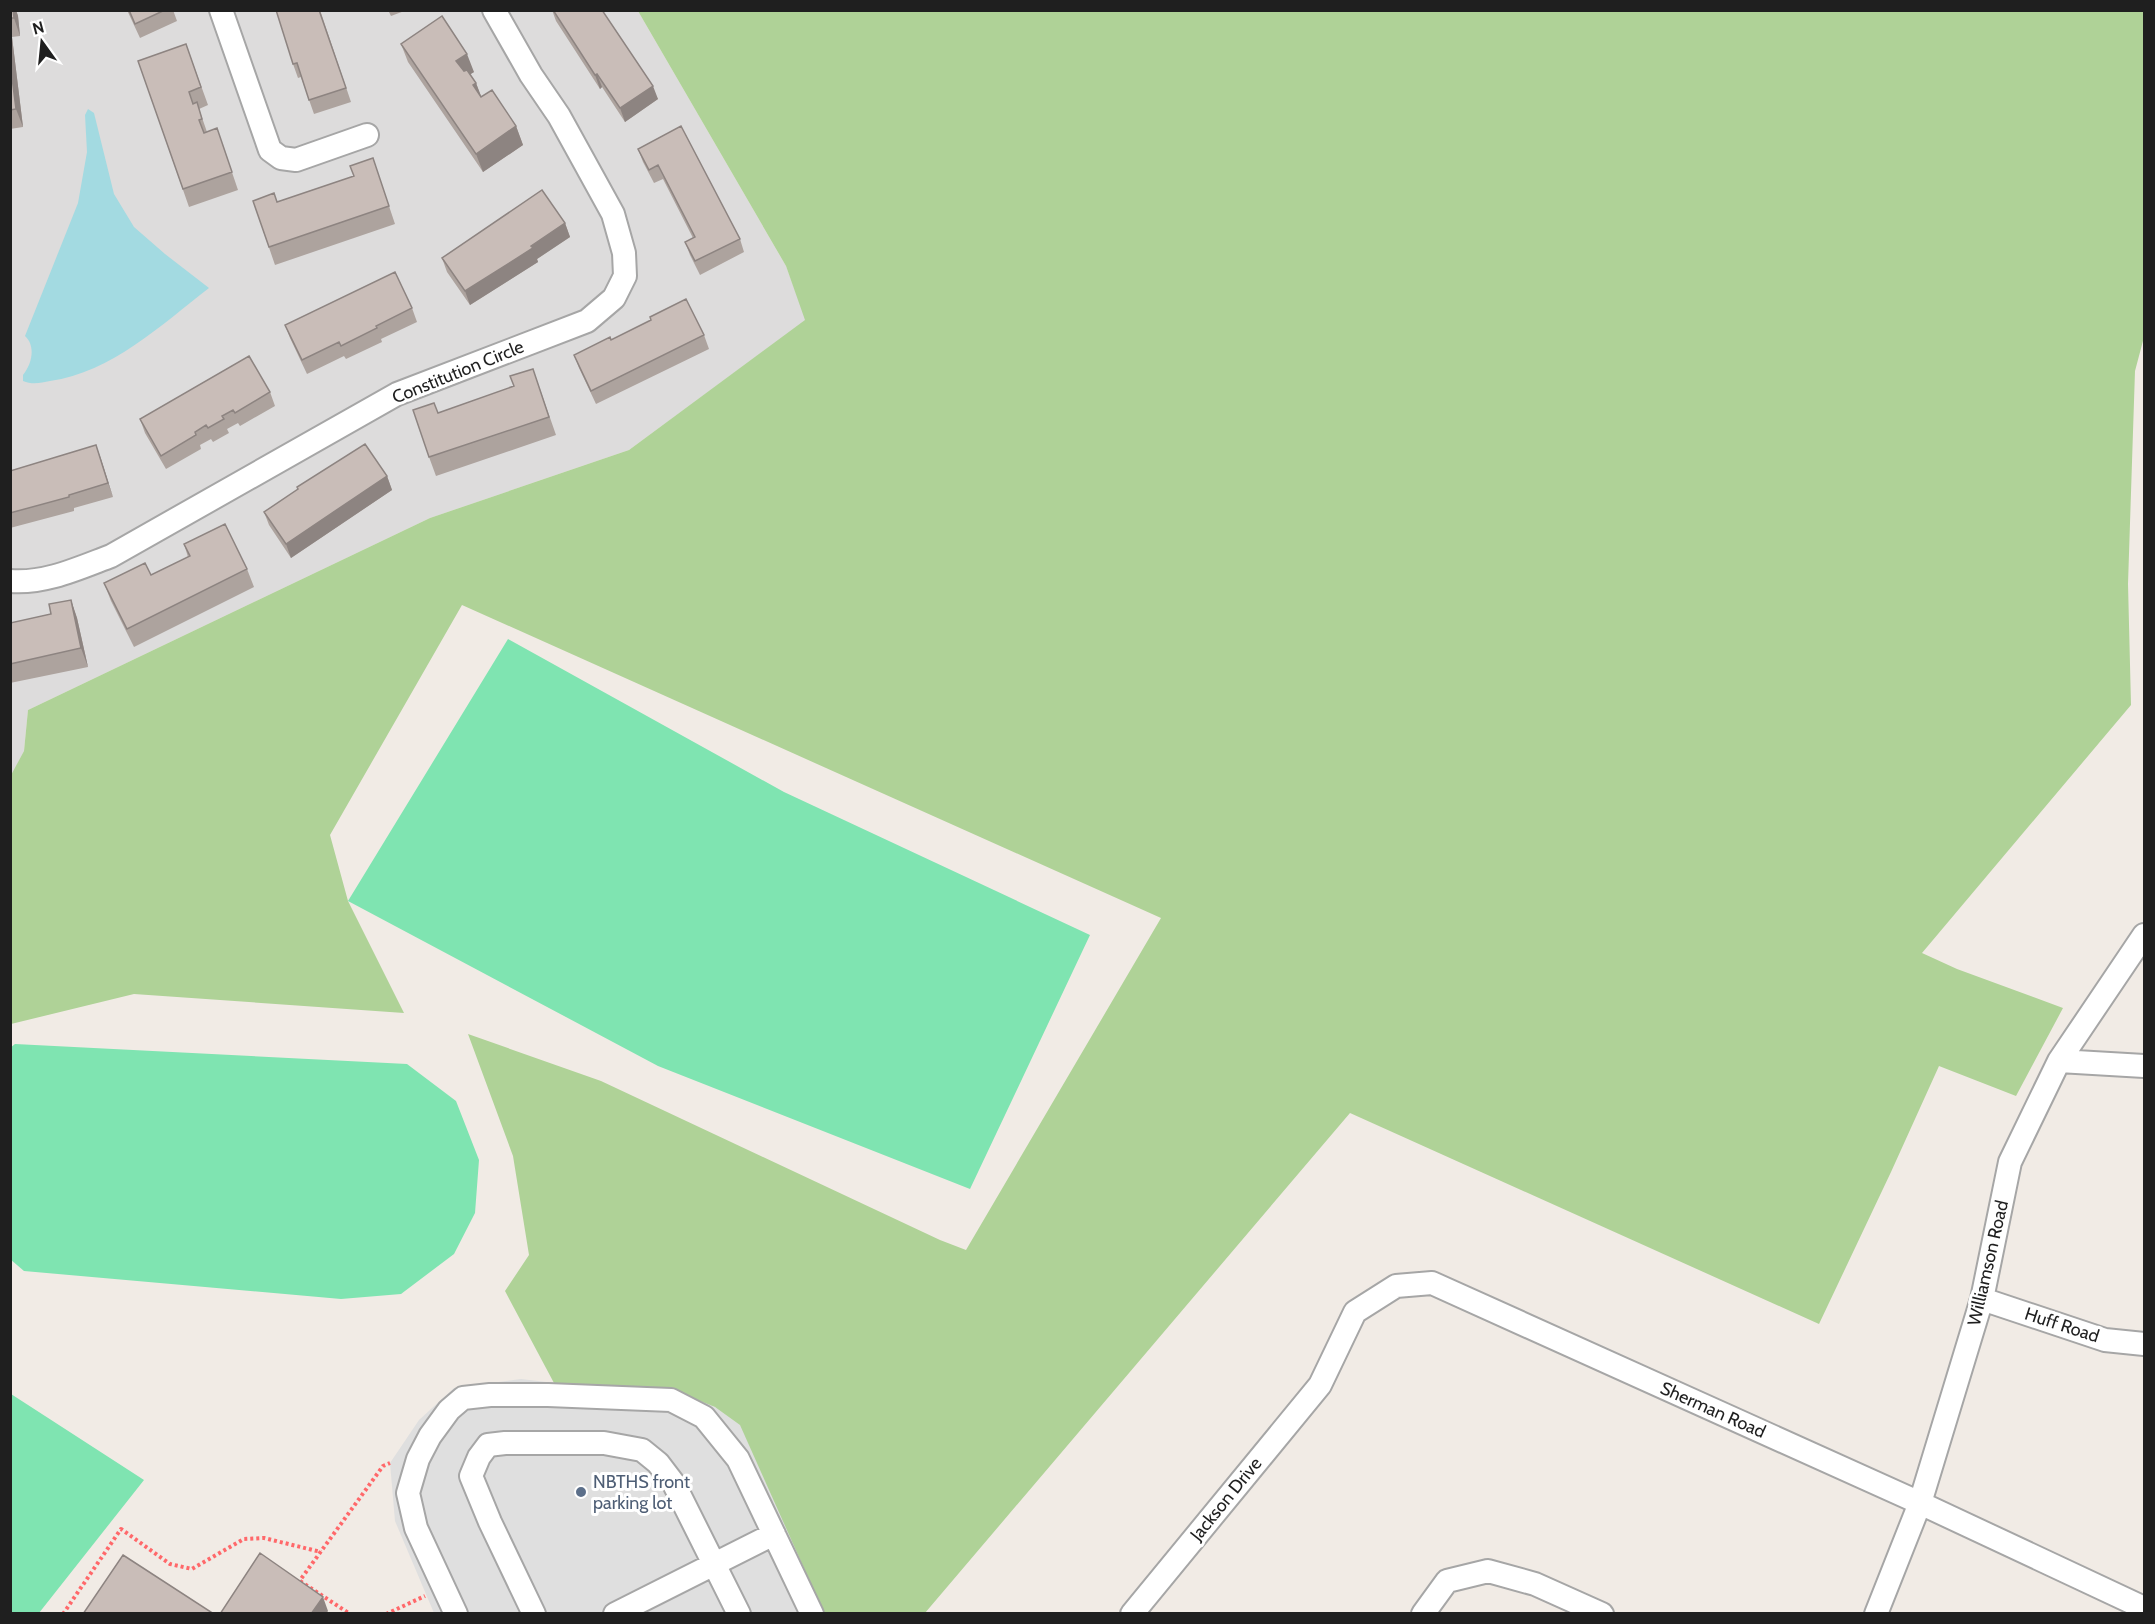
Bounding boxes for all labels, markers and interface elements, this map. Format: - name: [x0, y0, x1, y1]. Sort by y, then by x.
- north arrow: [12, 12, 72, 72]
- text: N: [30, 17, 46, 39]
- street label: Constitution Circle: [389, 336, 527, 408]
- street label: Williamson Road: [1963, 1198, 2013, 1328]
- street label: Huff Road: [2022, 1303, 2102, 1347]
- street label: Sherman Road: [1657, 1377, 1769, 1443]
- street label: Jackson Drive: [1185, 1453, 1266, 1546]
- place label: NBTHS front parking lot: [593, 1471, 690, 1514]
- marker: NBTHS front parking lot: [574, 1485, 588, 1499]

